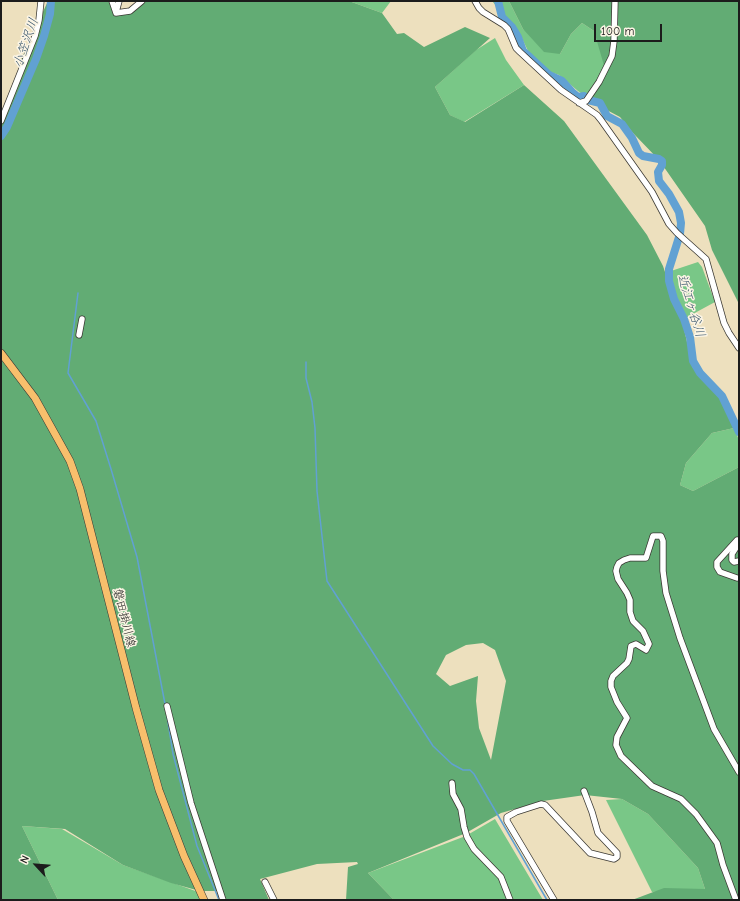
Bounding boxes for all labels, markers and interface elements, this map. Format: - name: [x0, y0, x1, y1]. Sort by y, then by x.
- water label: 小笠沢川: [10, 16, 42, 70]
- scale bar: [596, 16, 664, 42]
- text: 100 m: [601, 24, 634, 38]
- water label: 近江ヶ谷川: [674, 273, 708, 339]
- street label: 磐田掛川線: [110, 587, 138, 649]
- north arrow: [16, 845, 56, 885]
- text: N: [17, 853, 32, 866]

